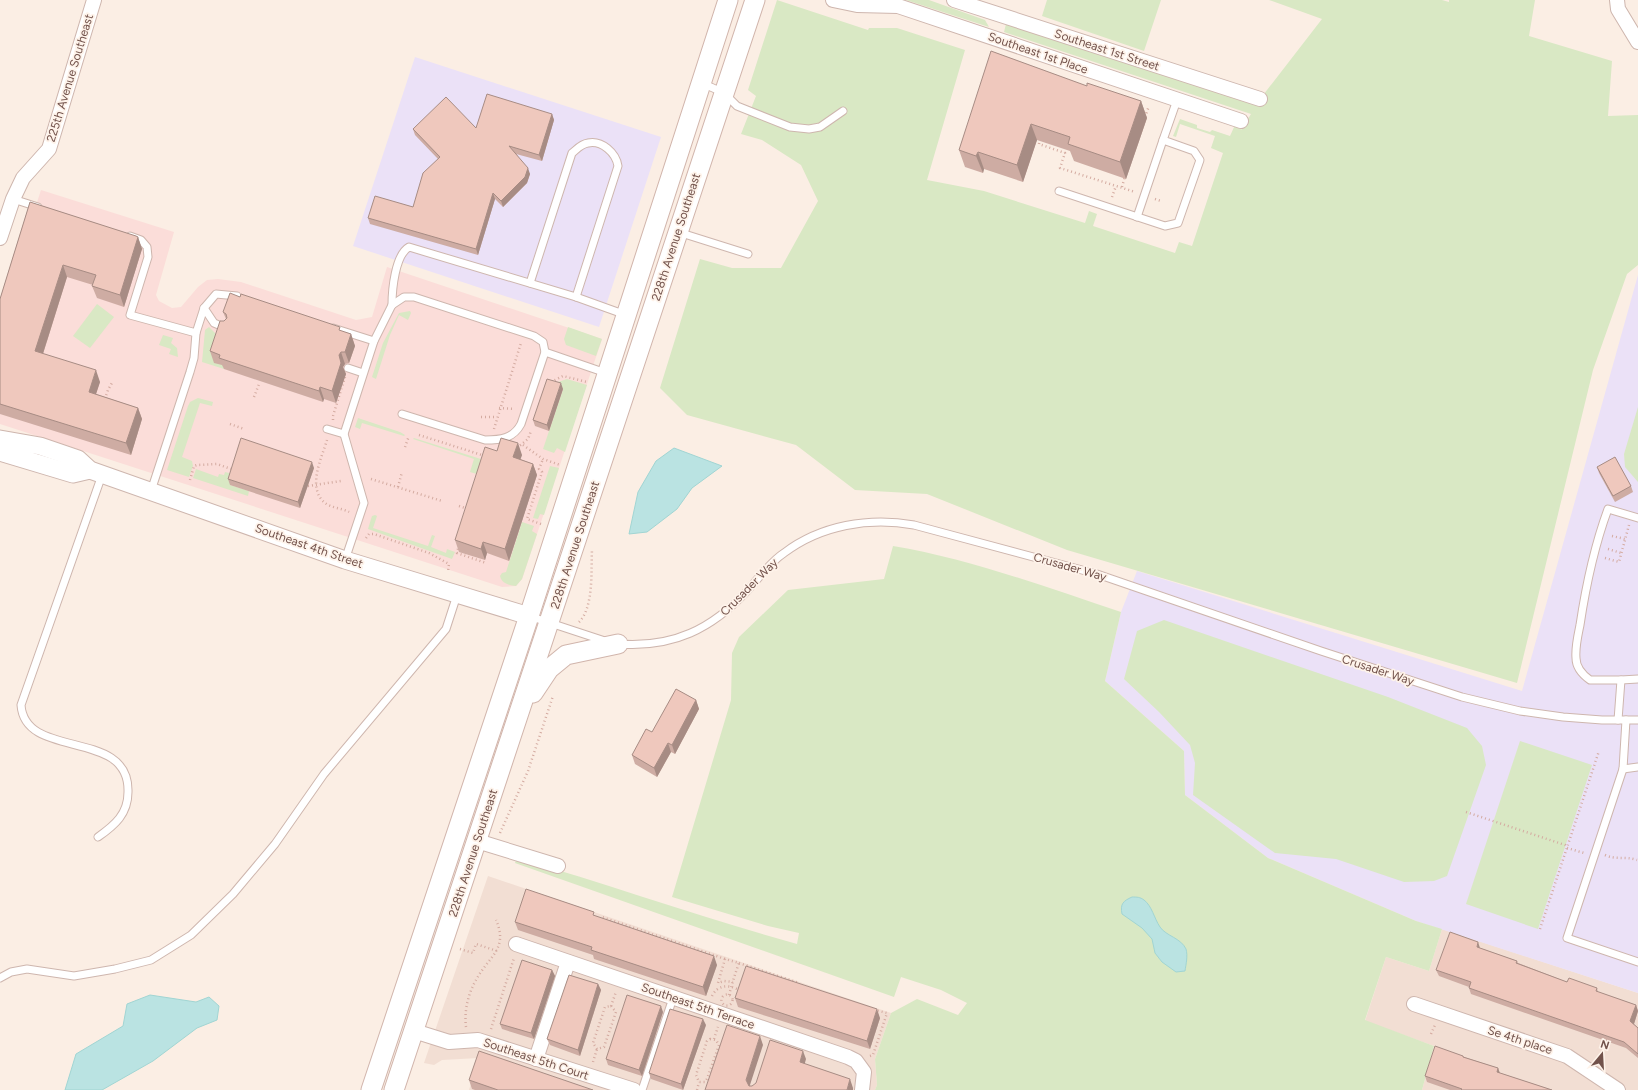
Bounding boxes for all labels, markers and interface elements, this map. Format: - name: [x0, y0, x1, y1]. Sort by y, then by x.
- street label: 225th Avenue Southeast: [44, 12, 96, 144]
- street label: Southeast 1st Street: [1053, 26, 1162, 74]
- street label: Southeast 1st Place: [986, 29, 1090, 77]
- street label: 228th Avenue Southeast: [649, 171, 703, 303]
- street label: 228th Avenue Southeast: [548, 479, 602, 611]
- street label: Southeast 4th Street: [253, 521, 365, 571]
- street label: Crusader Way: [1032, 550, 1109, 584]
- street label: Crusader Way: [717, 555, 781, 619]
- street label: Crusader Way: [1340, 652, 1417, 688]
- street label: 228th Avenue Southeast: [446, 787, 500, 919]
- street label: Southeast 5th Terrace: [640, 980, 757, 1032]
- street label: Se 4th place: [1486, 1023, 1555, 1057]
- north arrow: [1582, 1034, 1622, 1074]
- street label: Southeast 5th Court: [482, 1035, 591, 1083]
- text: N: [1599, 1037, 1611, 1052]

